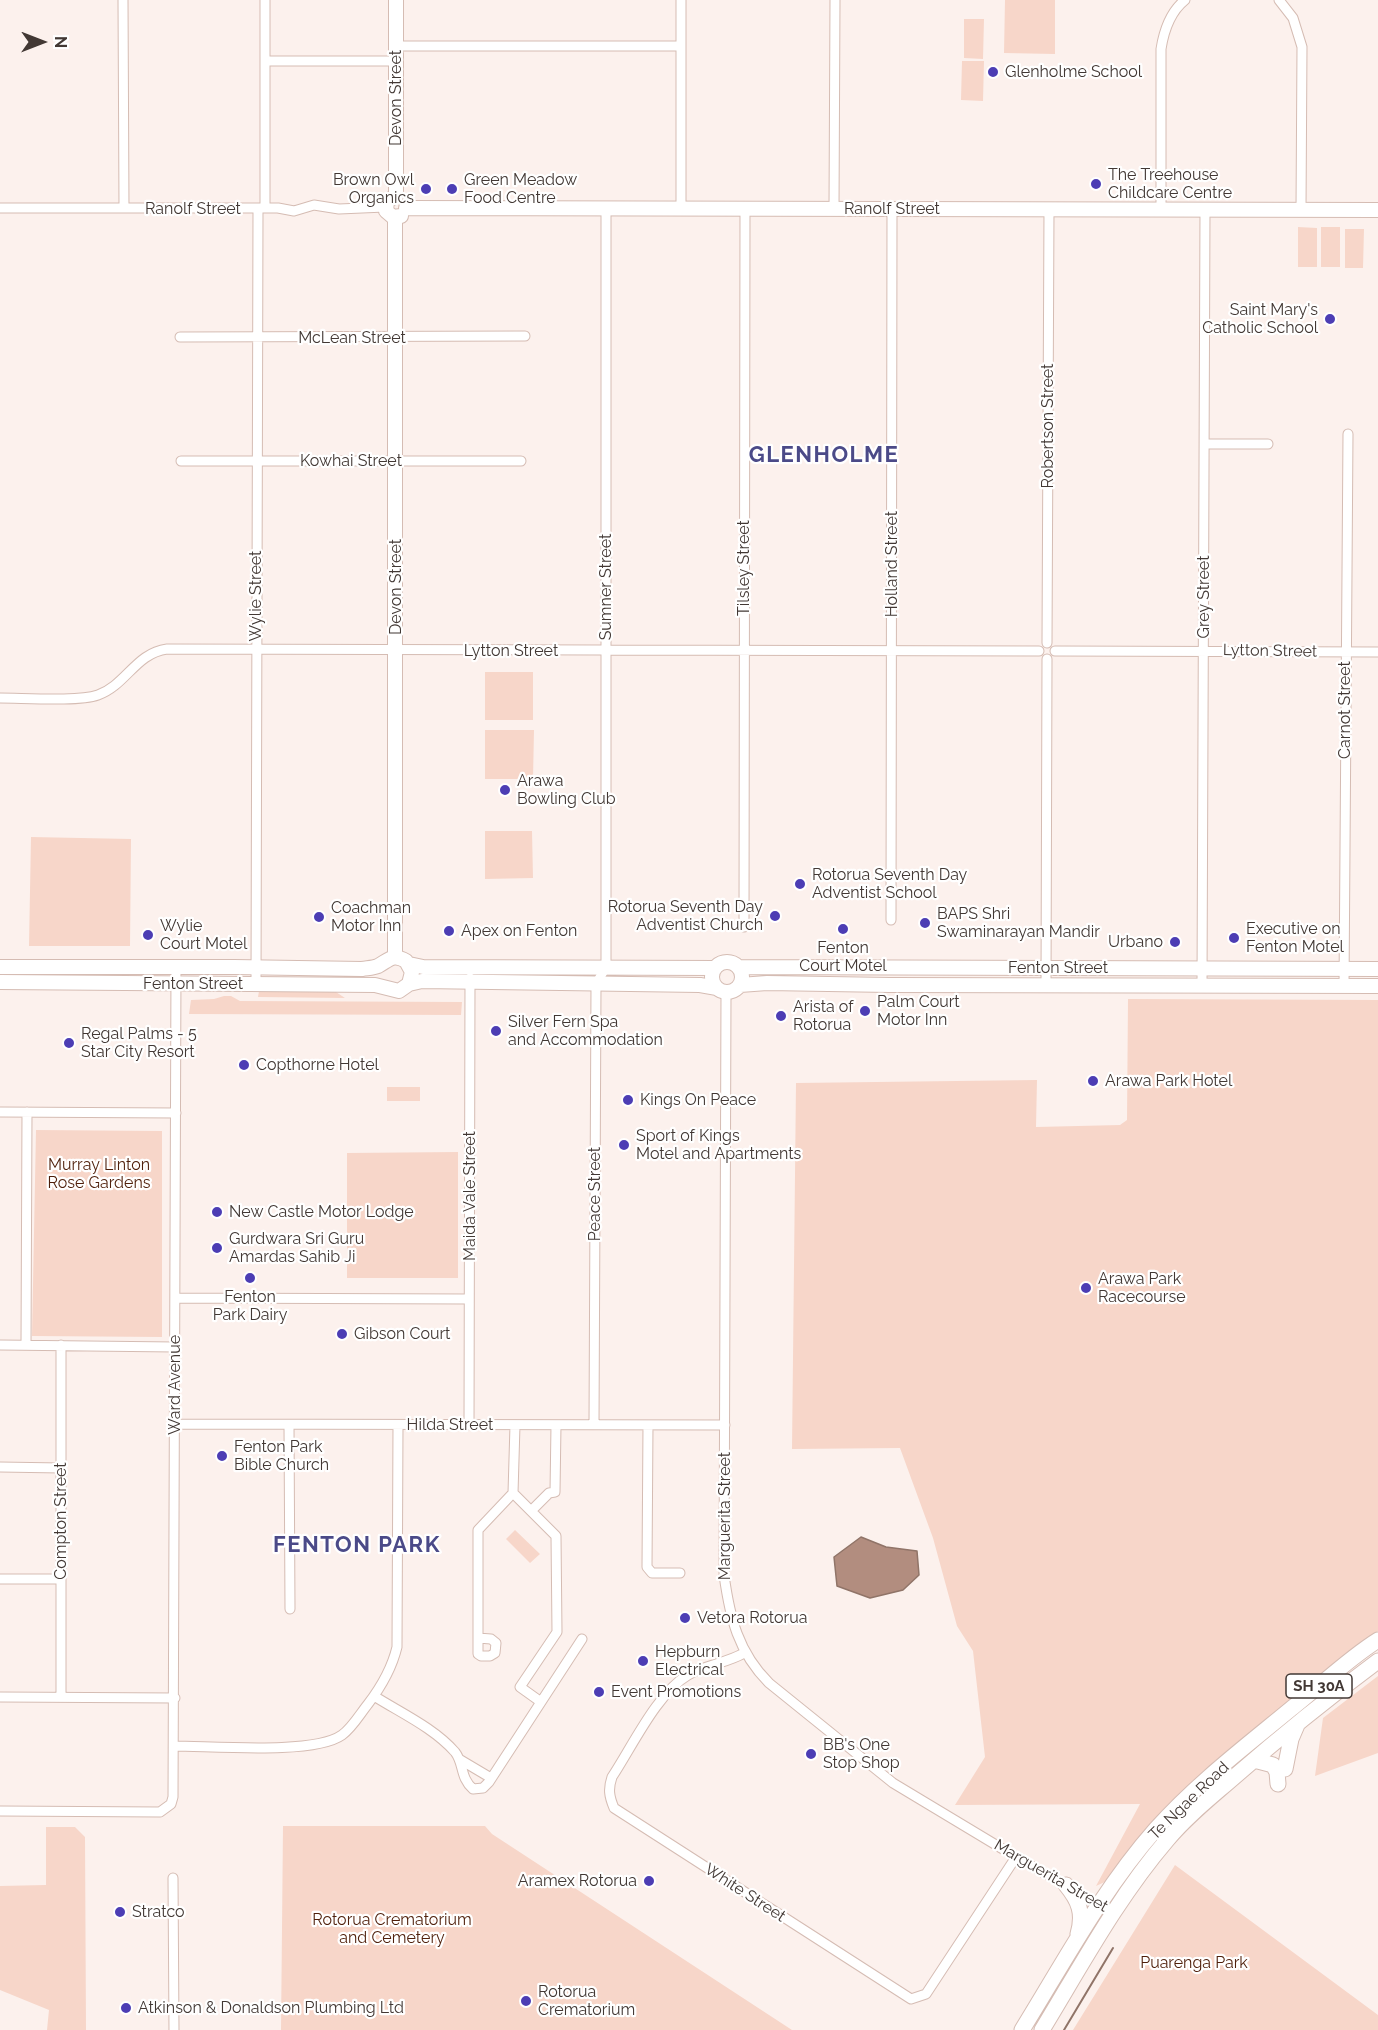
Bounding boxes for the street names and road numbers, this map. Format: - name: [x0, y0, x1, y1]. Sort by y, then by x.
- street label: Devon Street: [386, 50, 406, 146]
- street label: Ranolf Street: [145, 199, 241, 219]
- street label: Ranolf Street: [844, 199, 940, 219]
- street label: McLean Street: [298, 328, 406, 348]
- street label: Robertson Street: [1038, 364, 1058, 488]
- street label: Kowhai Street: [300, 451, 402, 471]
- street label: Holland Street: [882, 511, 902, 617]
- street label: Tilsley Street: [734, 520, 754, 616]
- street label: Sumner Street: [596, 534, 616, 640]
- street label: Devon Street: [386, 539, 406, 635]
- street label: Wylie Street: [246, 551, 266, 641]
- street label: Grey Street: [1194, 555, 1214, 639]
- street label: Lytton Street: [464, 641, 558, 661]
- street label: Lytton Street: [1223, 641, 1317, 661]
- street label: Carnot Street: [1335, 661, 1355, 759]
- street label: Fenton Street: [1008, 958, 1108, 978]
- street label: Fenton Street: [143, 974, 243, 994]
- street label: Maida Vale Street: [460, 1131, 480, 1261]
- street label: Peace Street: [585, 1147, 605, 1241]
- street label: Ward Avenue: [165, 1335, 185, 1435]
- street label: Hilda Street: [407, 1415, 493, 1435]
- street label: Marguerita Street: [715, 1452, 735, 1580]
- street label: Compton Street: [51, 1462, 71, 1580]
- road number: SH 30A: [1286, 1674, 1352, 1698]
- street label: Te Ngae Road: [1145, 1758, 1233, 1844]
- street label: Marguerita Street: [991, 1836, 1111, 1916]
- street label: White Street: [701, 1860, 789, 1926]

